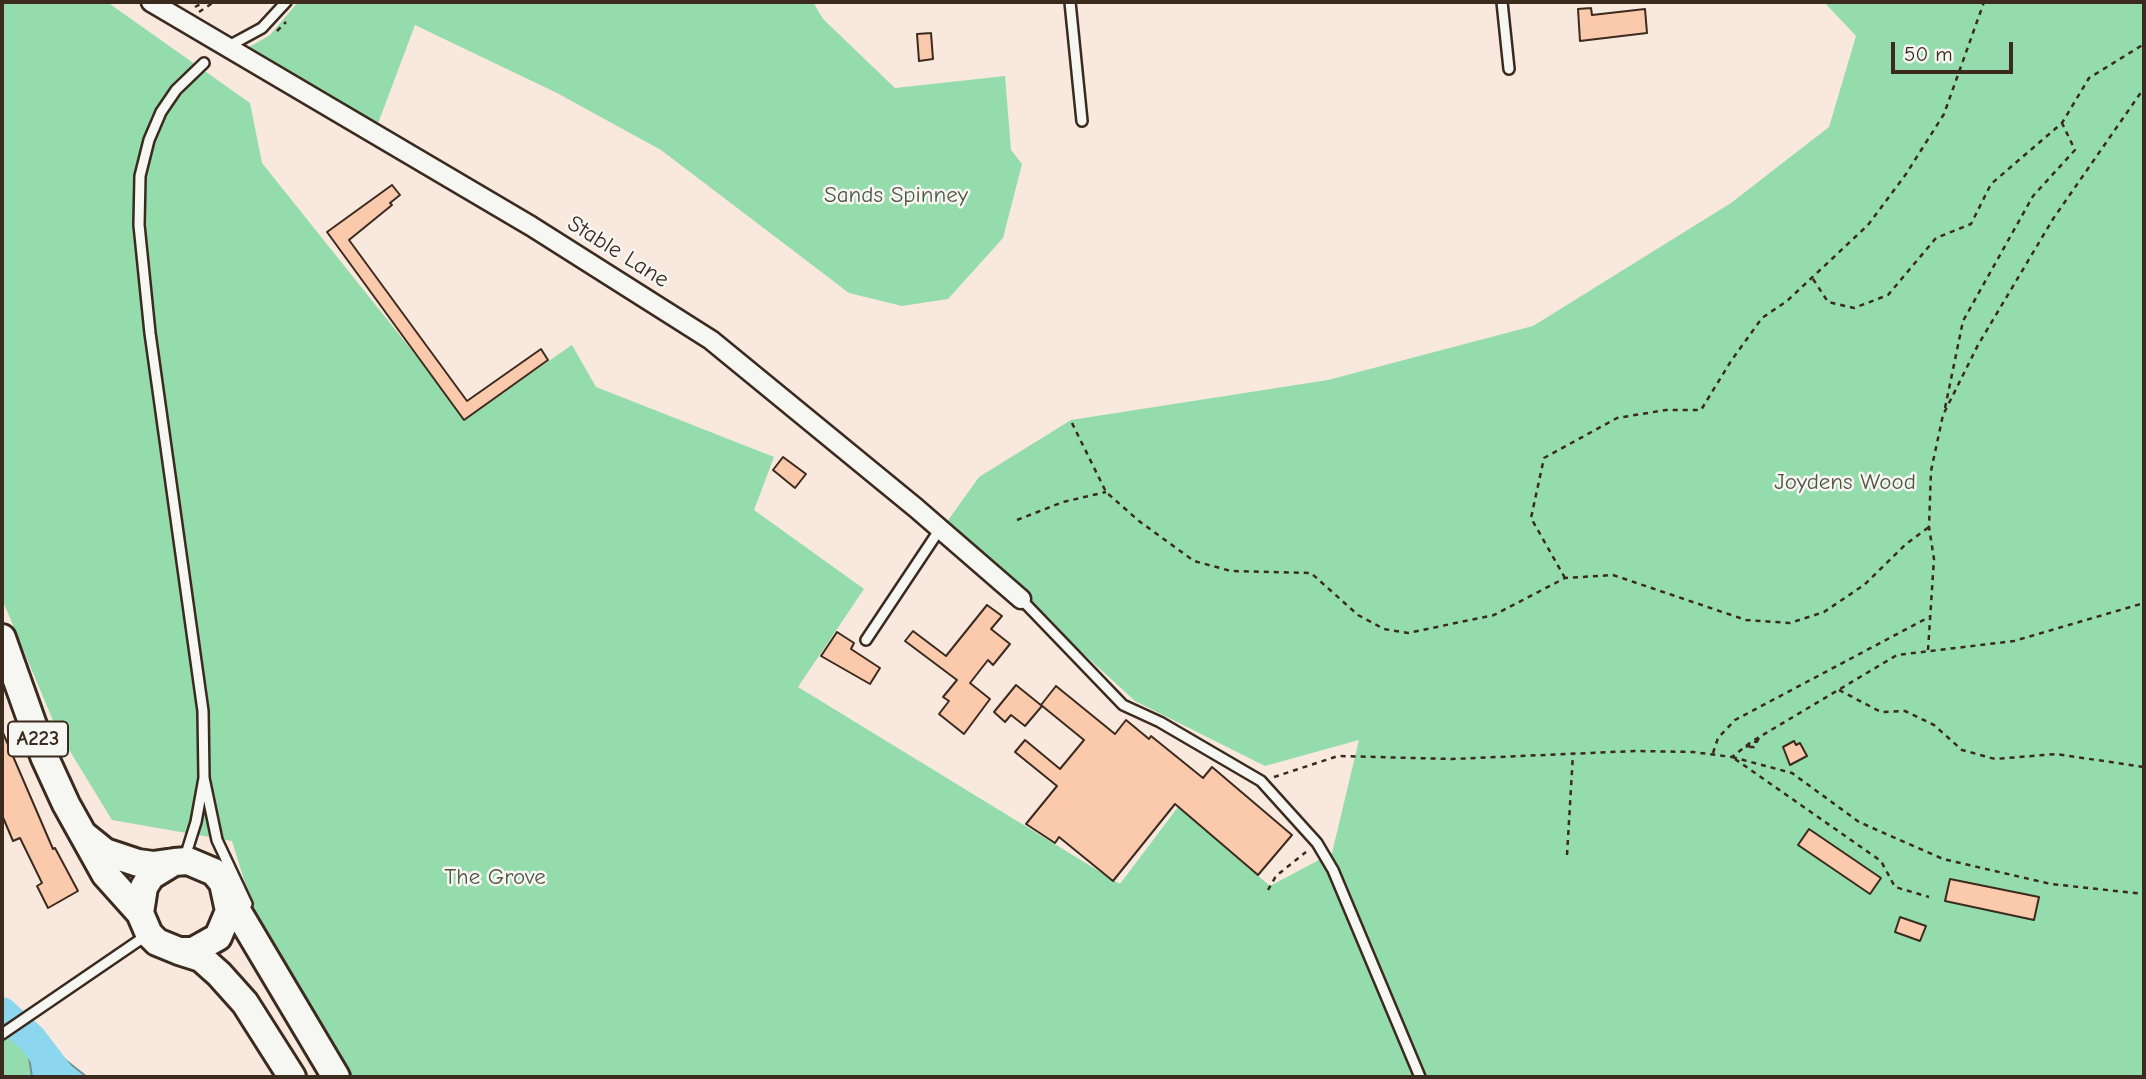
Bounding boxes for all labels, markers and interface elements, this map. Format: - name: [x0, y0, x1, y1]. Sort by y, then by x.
- scale bar: [1894, 28, 2016, 72]
- text: 50 m: [1904, 42, 1953, 66]
- park label: Sands Spinney: [824, 181, 968, 209]
- street label: Stable Lane: [562, 210, 674, 294]
- park label: Joydens Wood: [1774, 468, 1916, 496]
- road number: A223: [8, 722, 68, 756]
- park label: The Grove: [444, 863, 546, 891]

